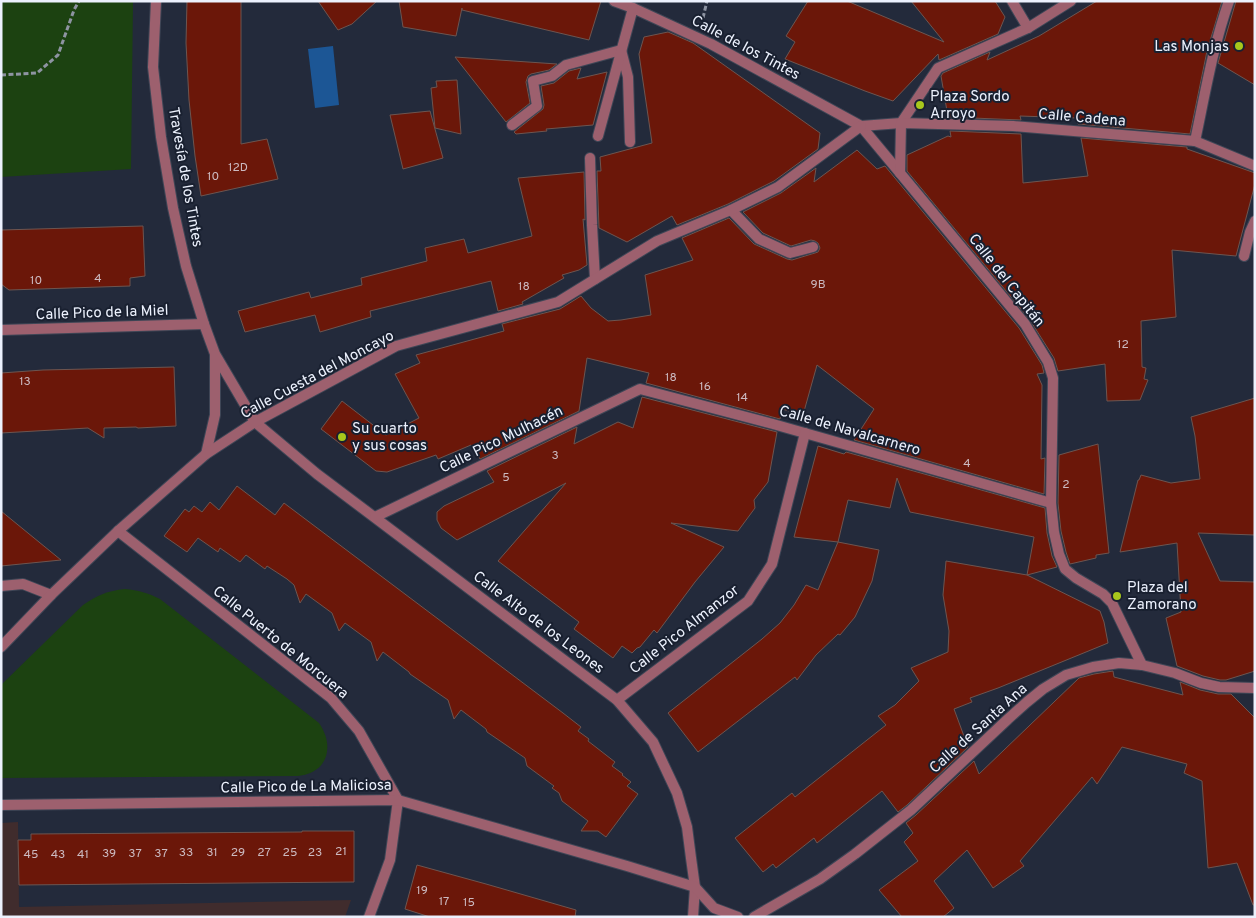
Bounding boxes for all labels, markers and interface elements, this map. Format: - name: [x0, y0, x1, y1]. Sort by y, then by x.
- street label: Calle de los Tintes: [688, 12, 803, 85]
- place label: Las Monjas: [1154, 38, 1229, 57]
- marker: Las Monjas: [1233, 40, 1245, 52]
- place label: Plaza Sordo Arroyo: [930, 88, 1010, 124]
- marker: Plaza Sordo Arroyo: [914, 99, 926, 111]
- street label: Calle Cadena: [1037, 105, 1126, 132]
- street label: Travesía de los Tintes: [163, 106, 206, 249]
- house number: 12D: [228, 160, 248, 176]
- house number: 10: [207, 169, 219, 185]
- street label: Calle del Capitán: [964, 231, 1048, 331]
- house number: 4: [94, 271, 102, 287]
- house number: 10: [30, 273, 42, 289]
- house number: 9B: [810, 277, 826, 293]
- house number: 18: [518, 279, 530, 295]
- street label: Calle Pico de la Miel: [35, 302, 169, 325]
- street label: Calle Cuesta del Moncayo: [238, 327, 398, 424]
- house number: 12: [1117, 337, 1129, 353]
- house number: 18: [665, 370, 677, 386]
- house number: 13: [19, 374, 31, 390]
- house number: 16: [699, 379, 711, 395]
- house number: 14: [736, 390, 748, 406]
- street label: Calle Pico Mulhacén: [437, 402, 567, 478]
- street label: Calle de Navalcarnero: [777, 402, 922, 461]
- place label: Su cuarto y sus cosas: [352, 420, 427, 456]
- marker: Su cuarto y sus cosas: [336, 431, 348, 443]
- house number: 3: [551, 448, 559, 464]
- house number: 4: [963, 456, 971, 472]
- house number: 5: [502, 470, 510, 486]
- house number: 2: [1062, 477, 1070, 493]
- street label: Calle Alto de los Leones: [469, 568, 607, 679]
- place label: Plaza del Zamorano: [1127, 579, 1197, 615]
- street label: Calle Pico Almanzor: [626, 581, 744, 679]
- street label: Calle Puerto de Morcuera: [208, 582, 352, 704]
- marker: Plaza del Zamorano: [1111, 590, 1123, 602]
- street label: Calle de Santa Ana: [926, 680, 1032, 778]
- street label: Calle Pico de La Maliciosa: [220, 777, 392, 798]
- house number: 21: [335, 844, 347, 860]
- house number: 33: [179, 845, 193, 861]
- house number: 31: [206, 845, 218, 861]
- house number: 29: [231, 845, 245, 861]
- house number: 27: [257, 845, 271, 861]
- house number: 25: [283, 845, 297, 861]
- house number: 23: [308, 845, 322, 861]
- house number: 39: [102, 846, 116, 862]
- house number: 37: [128, 846, 142, 862]
- house number: 37: [154, 846, 168, 862]
- house number: 45: [24, 847, 38, 863]
- house number: 43: [51, 847, 65, 863]
- house number: 41: [77, 847, 89, 863]
- house number: 19: [416, 883, 428, 899]
- house number: 17: [439, 894, 449, 910]
- house number: 15: [463, 895, 475, 911]

